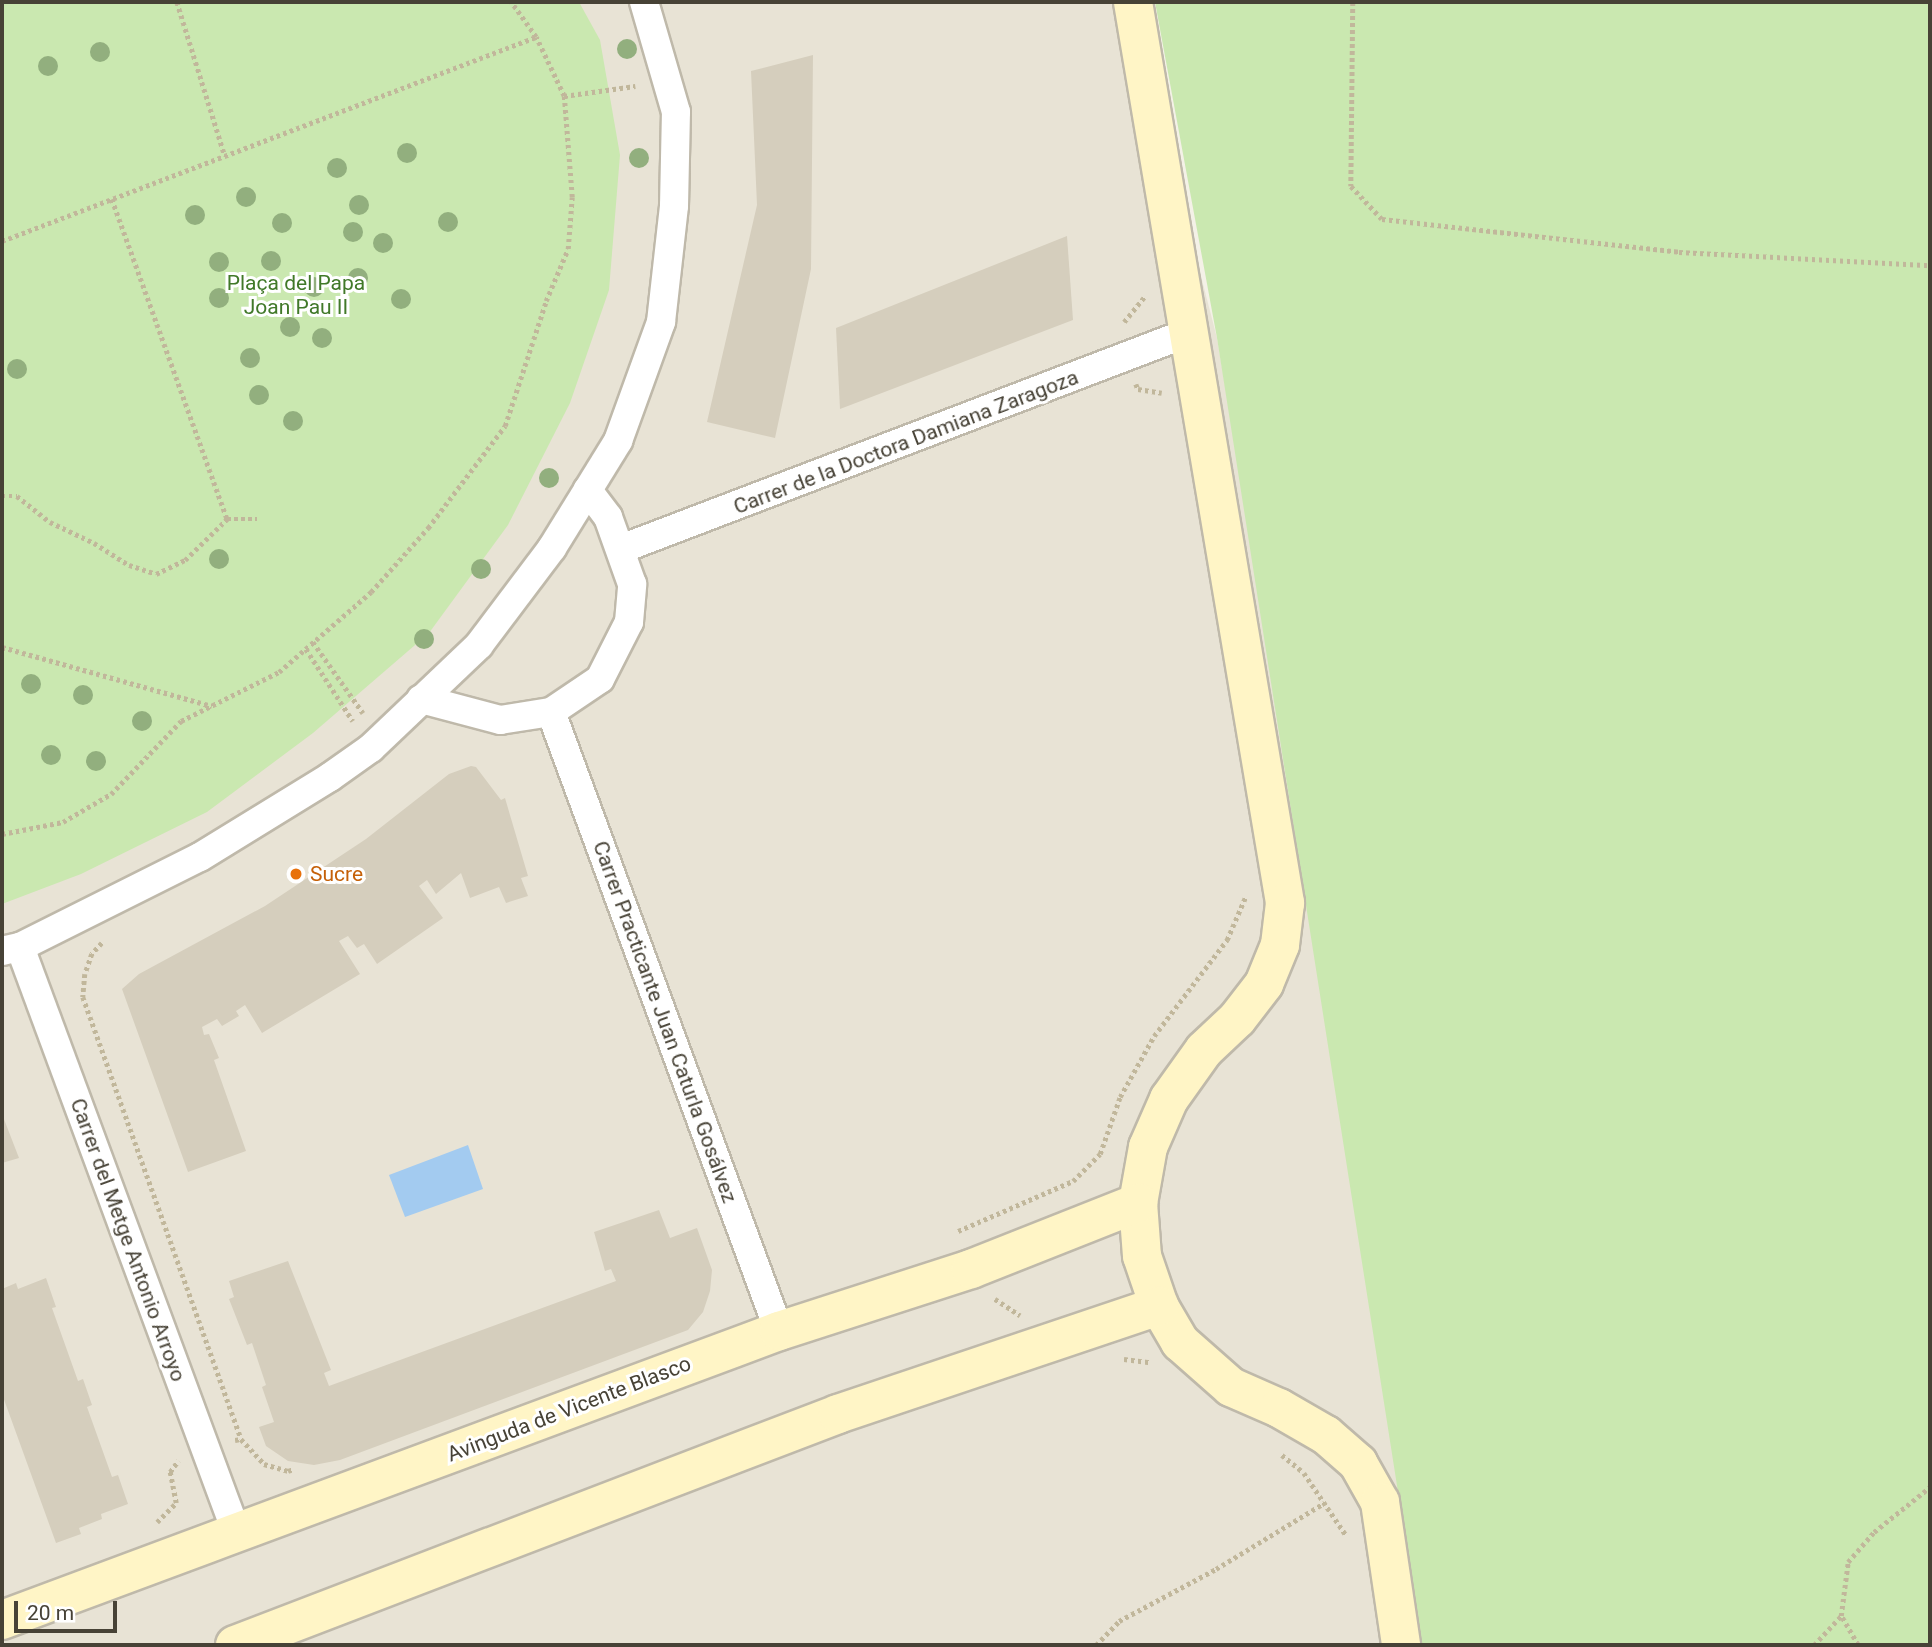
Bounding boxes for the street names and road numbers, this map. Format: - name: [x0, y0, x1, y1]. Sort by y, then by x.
- street label: Carrer de la Doctora Damiana Zaragoza: [730, 364, 1082, 520]
- street label: Carrer Practicante Juan Caturla Gosálvez: [588, 838, 742, 1206]
- street label: Carrer del Metge Antonio Arroyo: [65, 1095, 191, 1385]
- street label: Avinguda de Vicente Blasco: [444, 1351, 694, 1467]

